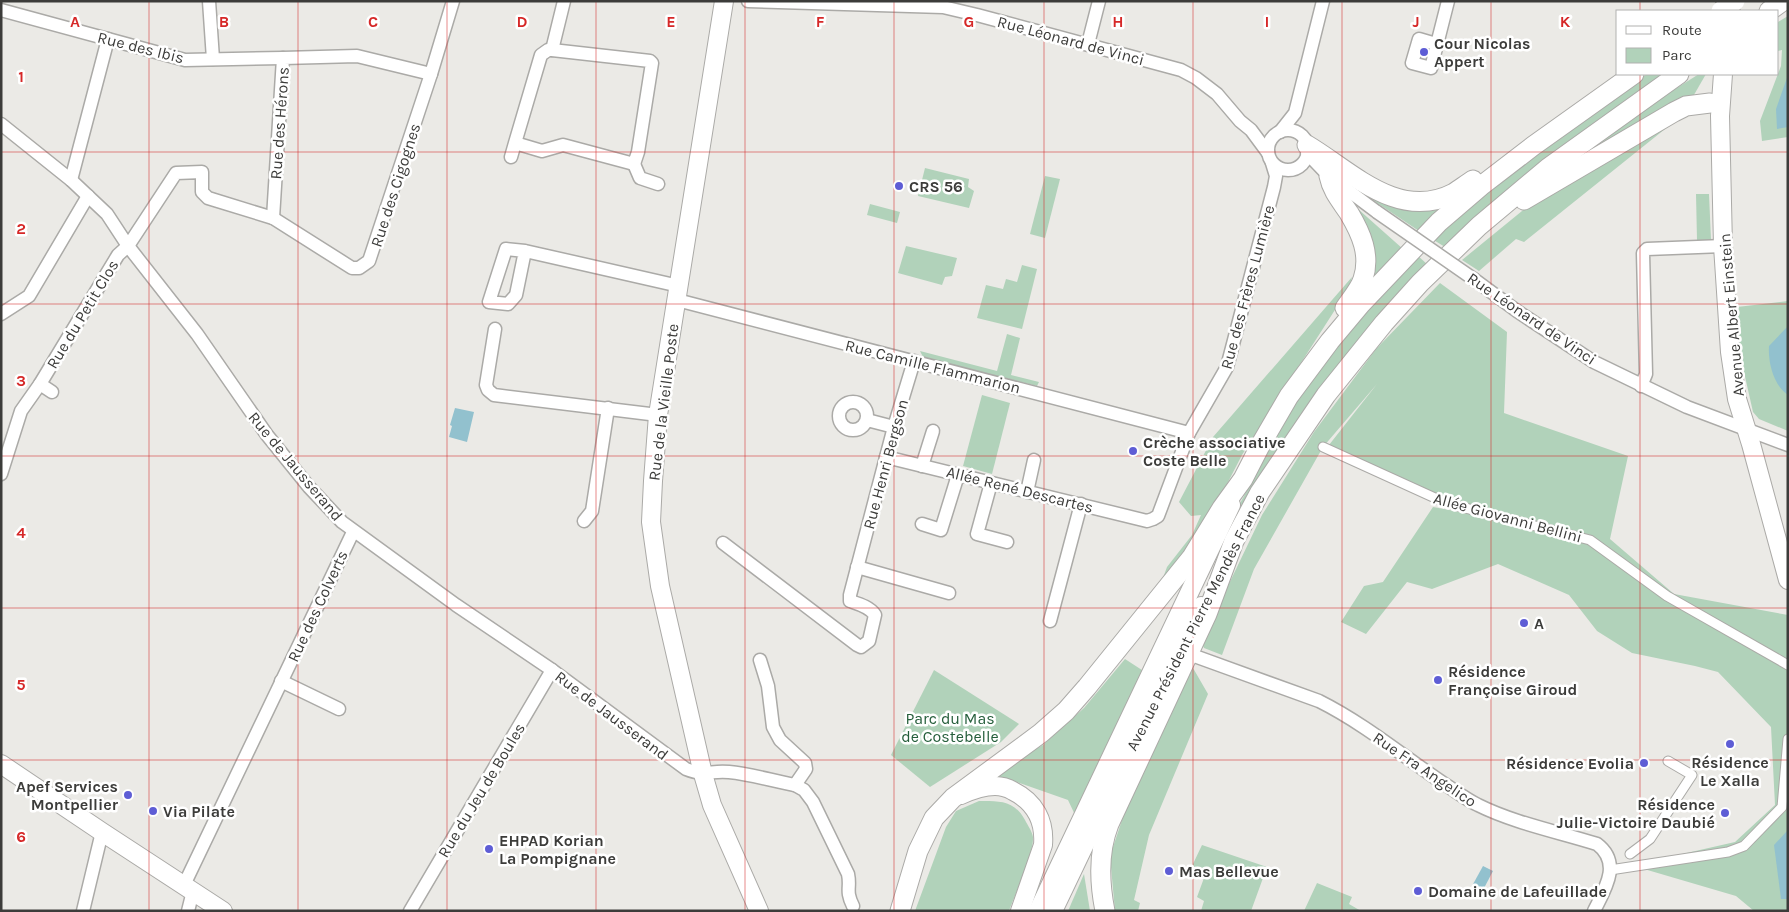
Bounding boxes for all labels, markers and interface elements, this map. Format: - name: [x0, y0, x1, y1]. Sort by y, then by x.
- legend: [1616, 10, 1779, 75]
- text: A: [70, 12, 80, 31]
- text: B: [219, 12, 229, 31]
- text: C: [368, 12, 378, 31]
- text: D: [517, 12, 528, 31]
- text: E: [666, 12, 676, 31]
- text: F: [816, 12, 825, 31]
- text: G: [964, 12, 974, 31]
- street label: Rue Léonard de Vinci: [995, 12, 1146, 69]
- text: H: [1112, 12, 1124, 31]
- text: I: [1265, 12, 1269, 31]
- text: J: [1412, 12, 1420, 31]
- text: K: [1560, 12, 1571, 31]
- text: Route: [1662, 21, 1702, 39]
- street label: Rue des Ibis: [96, 28, 186, 67]
- place label: Cour Nicolas Appert: [1434, 34, 1530, 71]
- marker: Cour Nicolas Appert: [1418, 46, 1430, 58]
- text: Parc: [1662, 46, 1692, 64]
- street label: Rue des Hérons: [266, 66, 293, 180]
- text: 1: [18, 67, 24, 86]
- street label: Rue des Cigognes: [366, 121, 424, 249]
- place label: CRS 56: [909, 177, 963, 196]
- marker: CRS 56: [893, 180, 905, 192]
- street label: Rue des Frères Lumière: [1216, 203, 1279, 371]
- text: 2: [16, 219, 26, 238]
- street label: Avenue Albert Einstein: [1715, 232, 1748, 397]
- street label: Rue du Petit Clos: [42, 256, 122, 372]
- street label: Rue Léonard de Vinci: [1464, 268, 1600, 369]
- street label: Rue de la Vieille Poste: [644, 322, 683, 482]
- street label: Rue Camille Flammarion: [843, 335, 1023, 398]
- text: 3: [16, 371, 26, 390]
- street label: Rue Henri Bergson: [859, 397, 912, 531]
- street label: Rue de Jausserand: [244, 408, 347, 525]
- place label: Crèche associative Coste Belle: [1143, 433, 1286, 470]
- marker: Crèche associative Coste Belle: [1127, 445, 1139, 457]
- street label: Allée René Descartes: [944, 462, 1095, 517]
- street label: Allée Giovanni Bellini: [1431, 488, 1584, 546]
- street label: Avenue Président Pierre Mendès France: [1122, 491, 1269, 754]
- text: 4: [16, 523, 26, 542]
- street label: Rue des Colverts: [283, 547, 352, 665]
- place label: A: [1534, 614, 1544, 633]
- marker: A: [1518, 617, 1530, 629]
- place label: Résidence Françoise Giroud: [1448, 662, 1577, 699]
- street label: Rue de Jausserand: [551, 667, 672, 764]
- marker: Résidence Françoise Giroud: [1432, 674, 1444, 686]
- text: 5: [16, 675, 26, 694]
- park label: Parc du Mas de Costebelle: [901, 709, 999, 746]
- street label: Rue du Jeu de Boules: [434, 720, 529, 861]
- street label: Rue Fra Angelico: [1369, 728, 1480, 811]
- marker: Résidence Le Xalla: [1724, 738, 1736, 750]
- place label: Résidence Le Xalla: [1691, 753, 1769, 790]
- place label: Résidence Evolia: [1506, 754, 1634, 773]
- marker: Résidence Evolia: [1638, 757, 1650, 769]
- place label: Apef Services Montpellier: [16, 777, 119, 814]
- marker: Apef Services Montpellier: [122, 789, 134, 801]
- place label: Résidence Julie-Victoire Daubié: [1557, 795, 1715, 832]
- place label: Via Pilate: [163, 802, 235, 821]
- marker: Via Pilate: [147, 805, 159, 817]
- marker: Résidence Julie-Victoire Daubié: [1719, 807, 1731, 819]
- text: 6: [16, 827, 26, 846]
- place label: EHPAD Korian La Pompignane: [499, 831, 616, 868]
- marker: EHPAD Korian La Pompignane: [483, 843, 495, 855]
- place label: Mas Bellevue: [1179, 862, 1279, 881]
- marker: Mas Bellevue: [1163, 865, 1175, 877]
- place label: Domaine de Lafeuillade: [1428, 882, 1607, 901]
- marker: Domaine de Lafeuillade: [1412, 885, 1424, 897]

